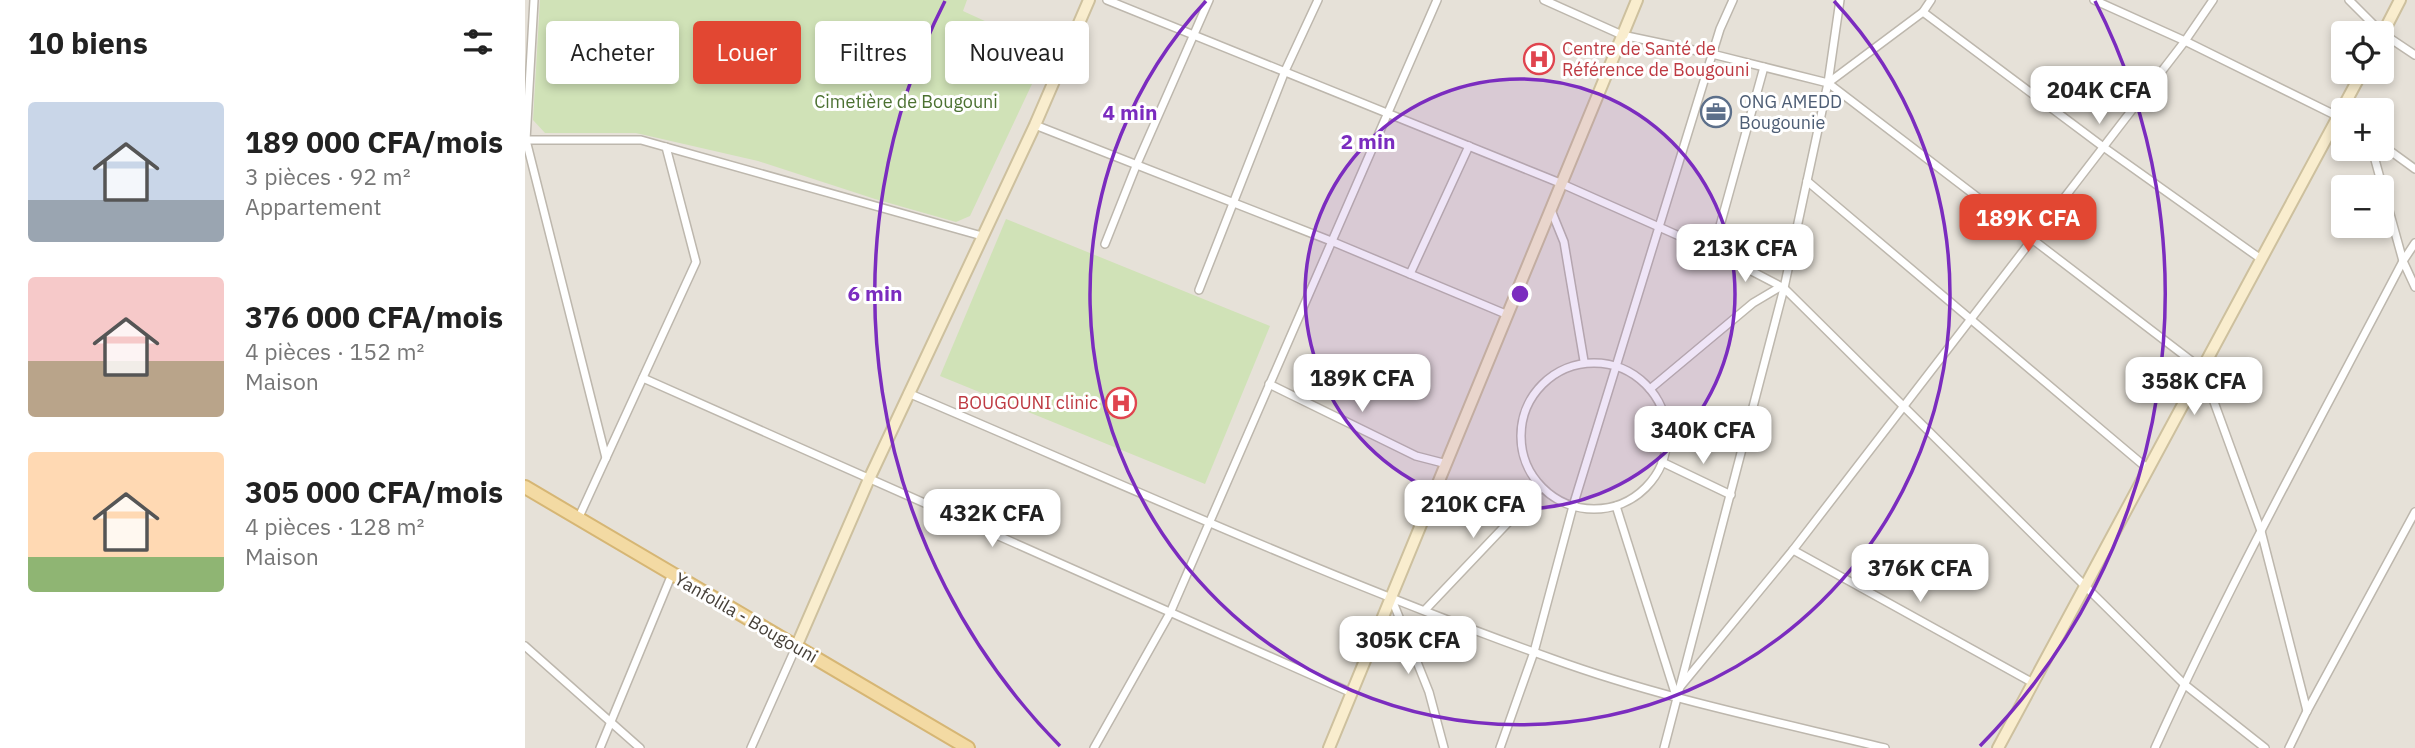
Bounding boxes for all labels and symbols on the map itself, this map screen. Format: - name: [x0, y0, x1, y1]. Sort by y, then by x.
- place label: Centre de Santé de Référence de Bougouni: [1562, 37, 1750, 81]
- hospital icon: Centre de Santé de Référence de Bougouni: [1522, 42, 1556, 76]
- pin: 204K CFA: [2027, 66, 2171, 126]
- park label: Cimetière de Bougouni: [814, 90, 998, 113]
- place label: ONG AMEDD Bougounie: [1739, 90, 1842, 134]
- office icon: ONG AMEDD Bougounie: [1699, 95, 1733, 129]
- text: 4 min: [1103, 98, 1157, 126]
- text: 2 min: [1341, 127, 1395, 155]
- pin: 189K CFA: [1956, 194, 2100, 254]
- pin: 213K CFA: [1673, 224, 1817, 284]
- text: 6 min: [848, 279, 902, 307]
- centre of rings: [1508, 282, 1532, 306]
- pin: 189K CFA: [1290, 354, 1434, 414]
- pin: 358K CFA: [2122, 358, 2266, 417]
- hospital icon: BOUGOUNI clinic: [1104, 386, 1138, 420]
- place label: BOUGOUNI clinic: [957, 391, 1098, 414]
- pin: 340K CFA: [1631, 406, 1775, 466]
- pin: 210K CFA: [1401, 480, 1545, 540]
- pin: 432K CFA: [920, 490, 1064, 549]
- pin: 376K CFA: [1848, 544, 1992, 604]
- street label: Yanfolila - Bougouni: [671, 567, 822, 668]
- pin: 305K CFA: [1336, 616, 1480, 676]

